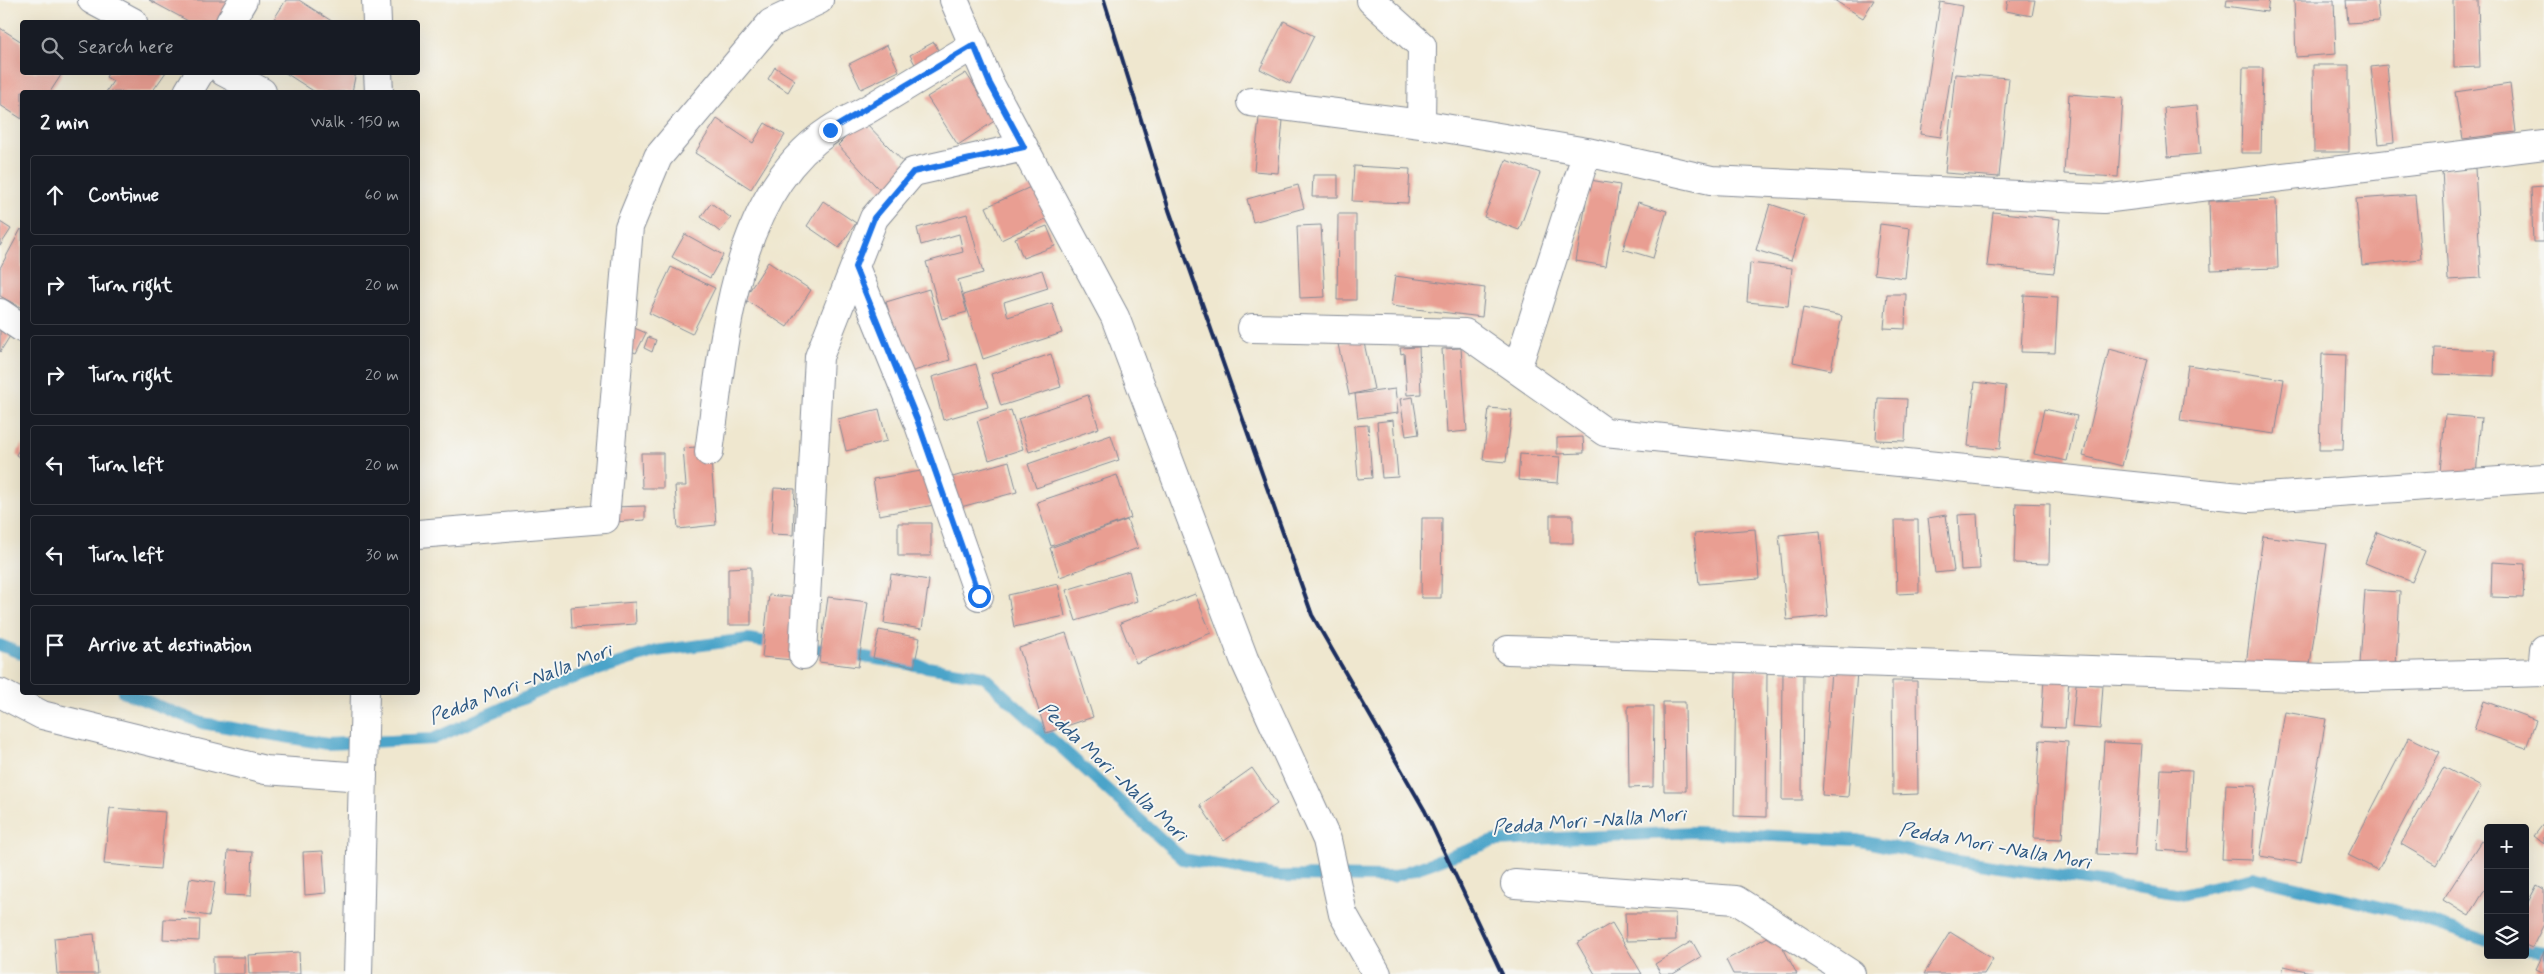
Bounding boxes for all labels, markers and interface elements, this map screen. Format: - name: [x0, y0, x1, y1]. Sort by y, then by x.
- search box: [20, 20, 420, 75]
- icon: search: [38, 34, 66, 62]
- text: Search here: [78, 35, 174, 60]
- text: 2 min: [40, 109, 89, 137]
- text: Walk · 150 m: [311, 112, 400, 133]
- route end: [819, 119, 842, 142]
- icon: ahead: [41, 181, 69, 209]
- text: Continue: [88, 183, 159, 208]
- text: 60 m: [365, 185, 399, 206]
- icon: right: [41, 271, 69, 299]
- text: Turn right: [88, 273, 172, 298]
- text: 20 m: [365, 275, 399, 296]
- icon: right: [41, 361, 69, 389]
- text: Turn right: [88, 363, 172, 388]
- text: 20 m: [365, 365, 399, 386]
- icon: left: [41, 451, 69, 479]
- text: Turn left: [88, 453, 164, 478]
- text: 20 m: [365, 455, 399, 476]
- icon: left: [41, 541, 69, 569]
- text: Turn left: [88, 543, 164, 568]
- text: 30 m: [366, 545, 399, 566]
- route start: [968, 585, 991, 608]
- icon: arrive: [41, 631, 69, 659]
- text: Arrive at destination: [88, 633, 252, 658]
- water label: Pedda Mori -Nalla Mori: [425, 636, 618, 732]
- water label: Pedda Mori -Nalla Mori: [1033, 696, 1195, 850]
- water label: Pedda Mori -Nalla Mori: [1491, 801, 1689, 842]
- water label: Pedda Mori -Nalla Mori: [1897, 816, 2095, 877]
- map controls: [2484, 824, 2529, 959]
- button: +: [2484, 824, 2529, 869]
- button: −: [2484, 869, 2529, 914]
- button: layers: [2484, 914, 2529, 959]

